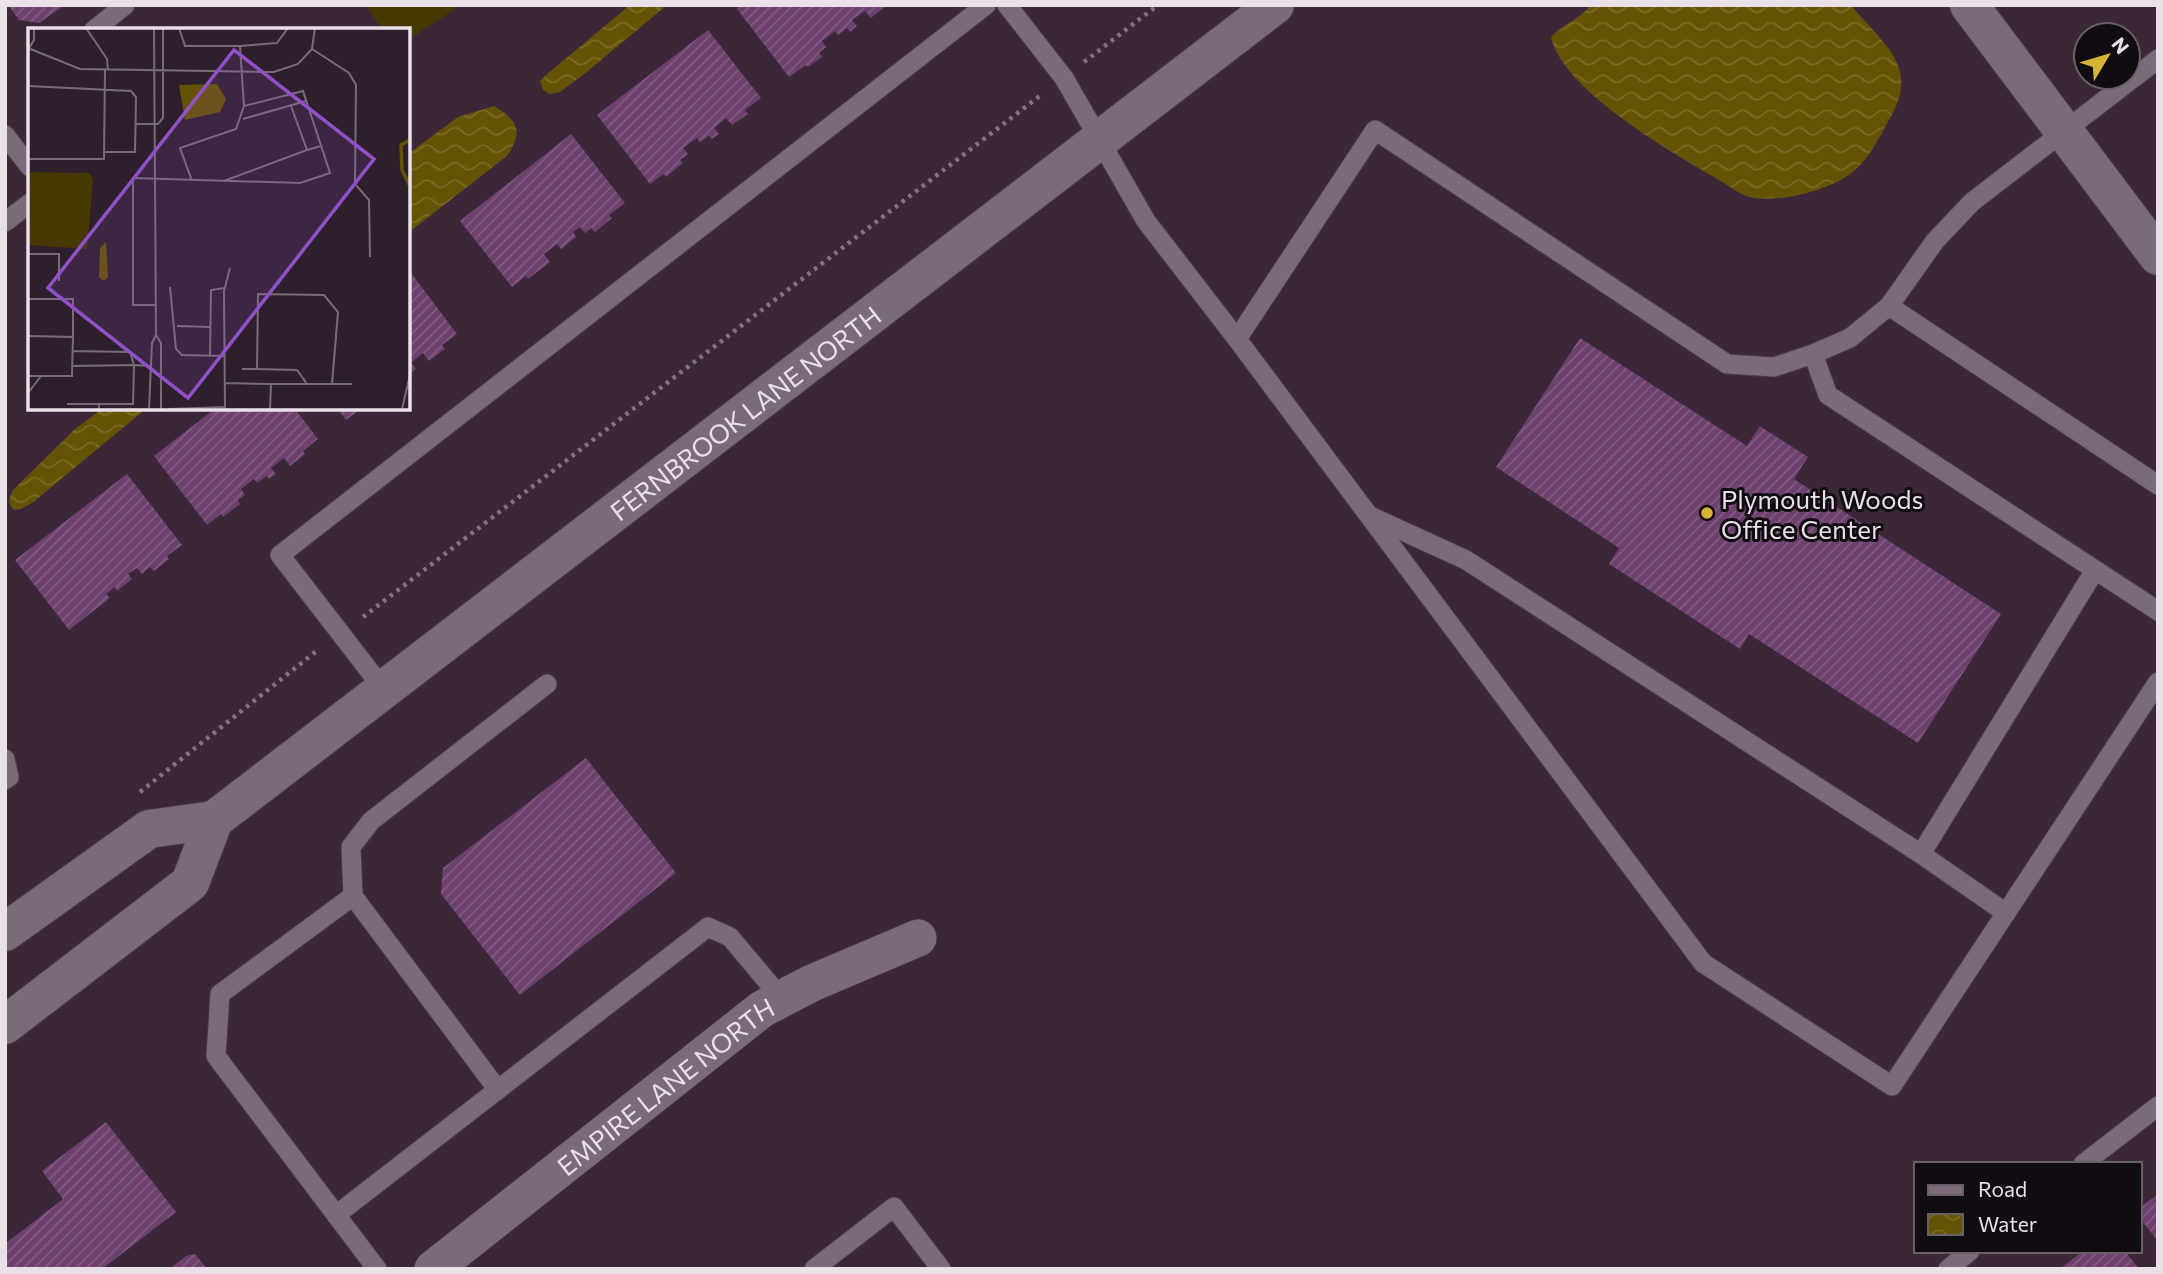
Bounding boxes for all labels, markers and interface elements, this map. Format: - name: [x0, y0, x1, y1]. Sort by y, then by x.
- north arrow: [2072, 21, 2142, 91]
- inset map: [28, 28, 410, 410]
- text: N: [2107, 33, 2134, 58]
- street label: FERNBROOK LANE NORTH: [603, 299, 886, 526]
- place label: Plymouth Woods Office Center: [1721, 483, 1923, 544]
- marker: Plymouth Woods Office Center: [1699, 505, 1715, 521]
- street label: EMPIRE LANE NORTH: [550, 990, 779, 1181]
- legend: [1914, 1162, 2142, 1253]
- text: Road: [1978, 1176, 2027, 1201]
- text: Water: [1978, 1211, 2037, 1236]

